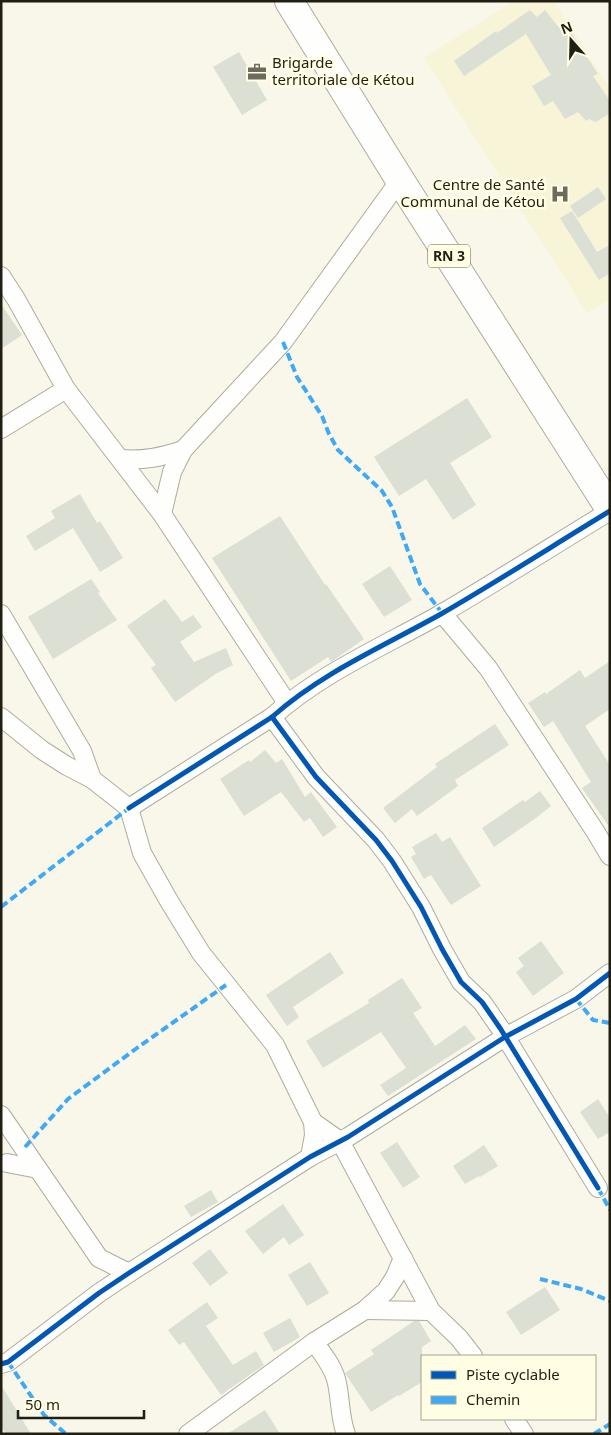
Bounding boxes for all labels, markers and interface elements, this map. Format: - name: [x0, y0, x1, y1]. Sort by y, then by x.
- north arrow: [546, 15, 596, 65]
- text: N: [558, 16, 575, 38]
- place label: Brigarde territoriale de Kétou: [272, 52, 414, 89]
- office icon: Brigarde territoriale de Kétou: [246, 61, 268, 83]
- place label: Centre de Santé Communal de Kétou: [401, 174, 545, 211]
- hospital icon: Centre de Santé Communal de Kétou: [549, 183, 571, 205]
- road number: RN 3: [428, 245, 470, 268]
- legend: [421, 1355, 596, 1420]
- text: Piste cyclable: [466, 1364, 560, 1384]
- scale bar: [18, 1388, 144, 1420]
- text: Chemin: [466, 1389, 520, 1409]
- text: 50 m: [25, 1394, 60, 1414]

